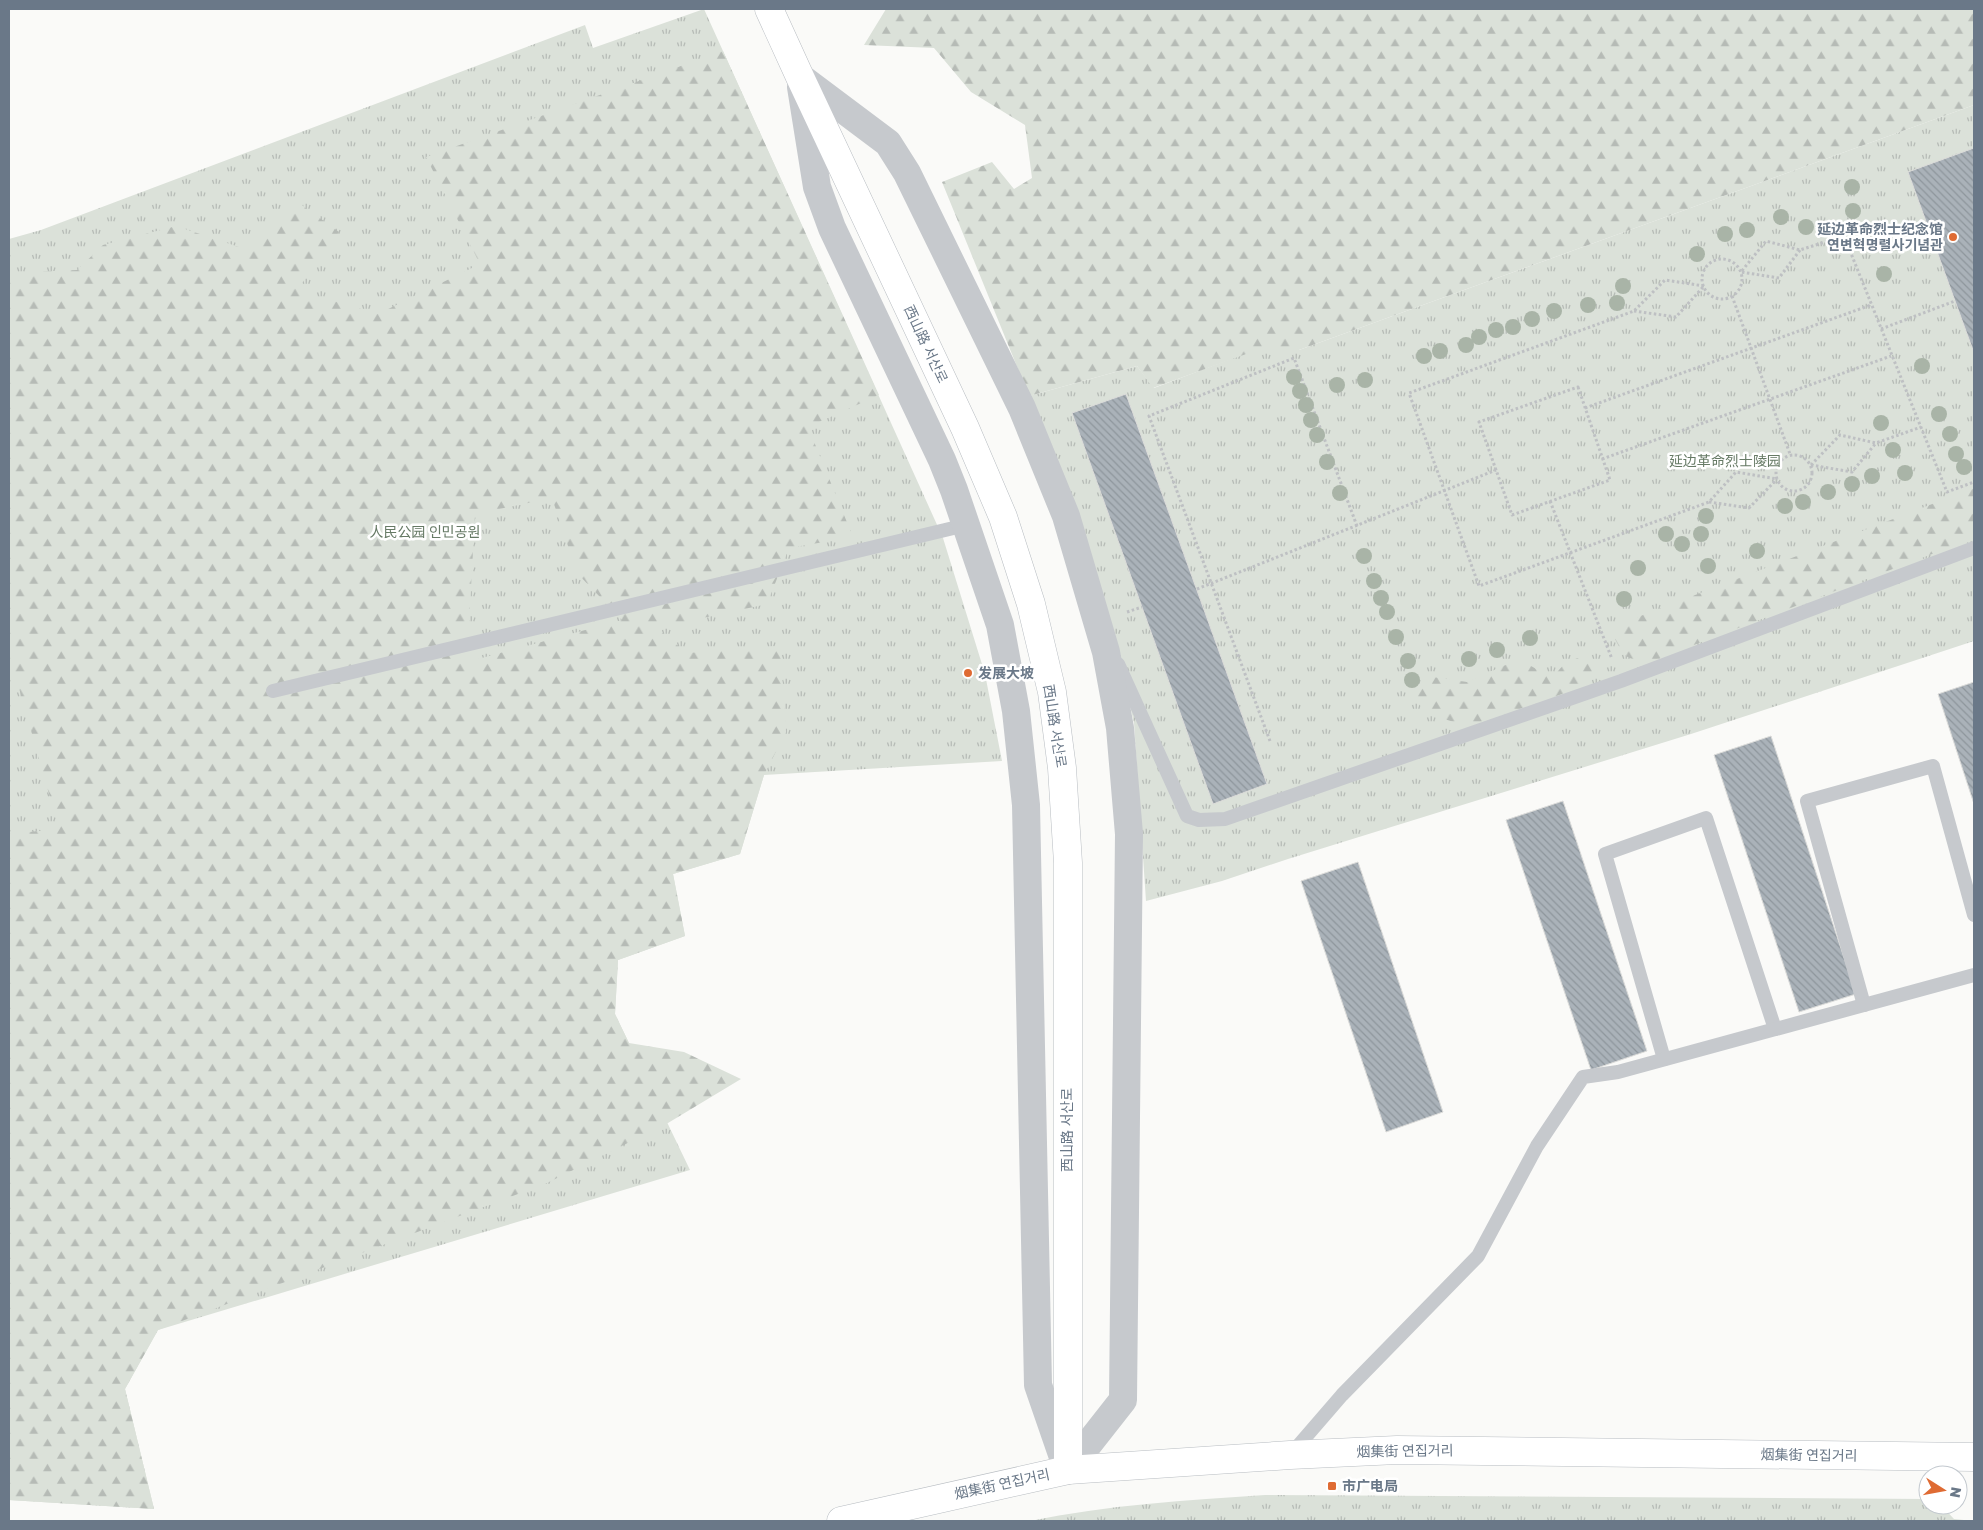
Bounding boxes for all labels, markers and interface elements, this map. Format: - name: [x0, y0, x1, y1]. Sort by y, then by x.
- place label: 延边革命烈士纪念馆 연변혁명렬사기념관: [1817, 220, 1943, 253]
- marker: 延边革命烈士纪念馆 연변혁명렬사기념관: [1947, 231, 1959, 243]
- street label: 西山路 서산로: [901, 302, 952, 386]
- park label: 延边革命烈士陵园: [1669, 452, 1781, 469]
- park label: 人民公园 인민공원: [369, 523, 481, 540]
- place label: 发展大坡: [978, 664, 1034, 681]
- marker: 发展大坡: [962, 667, 974, 679]
- street label: 西山路 서산로: [1041, 683, 1070, 769]
- street label: 西山路 서산로: [1058, 1088, 1075, 1172]
- street label: 烟集街 연집거리: [1356, 1441, 1454, 1460]
- street label: 烟集街 연집거리: [1760, 1445, 1858, 1464]
- street label: 烟集街 연집거리: [953, 1465, 1051, 1502]
- north arrow: [1918, 1465, 1968, 1515]
- place label: 市广电局: [1342, 1477, 1398, 1494]
- marker: 市广电局: [1326, 1480, 1338, 1492]
- text: N: [1947, 1486, 1966, 1499]

